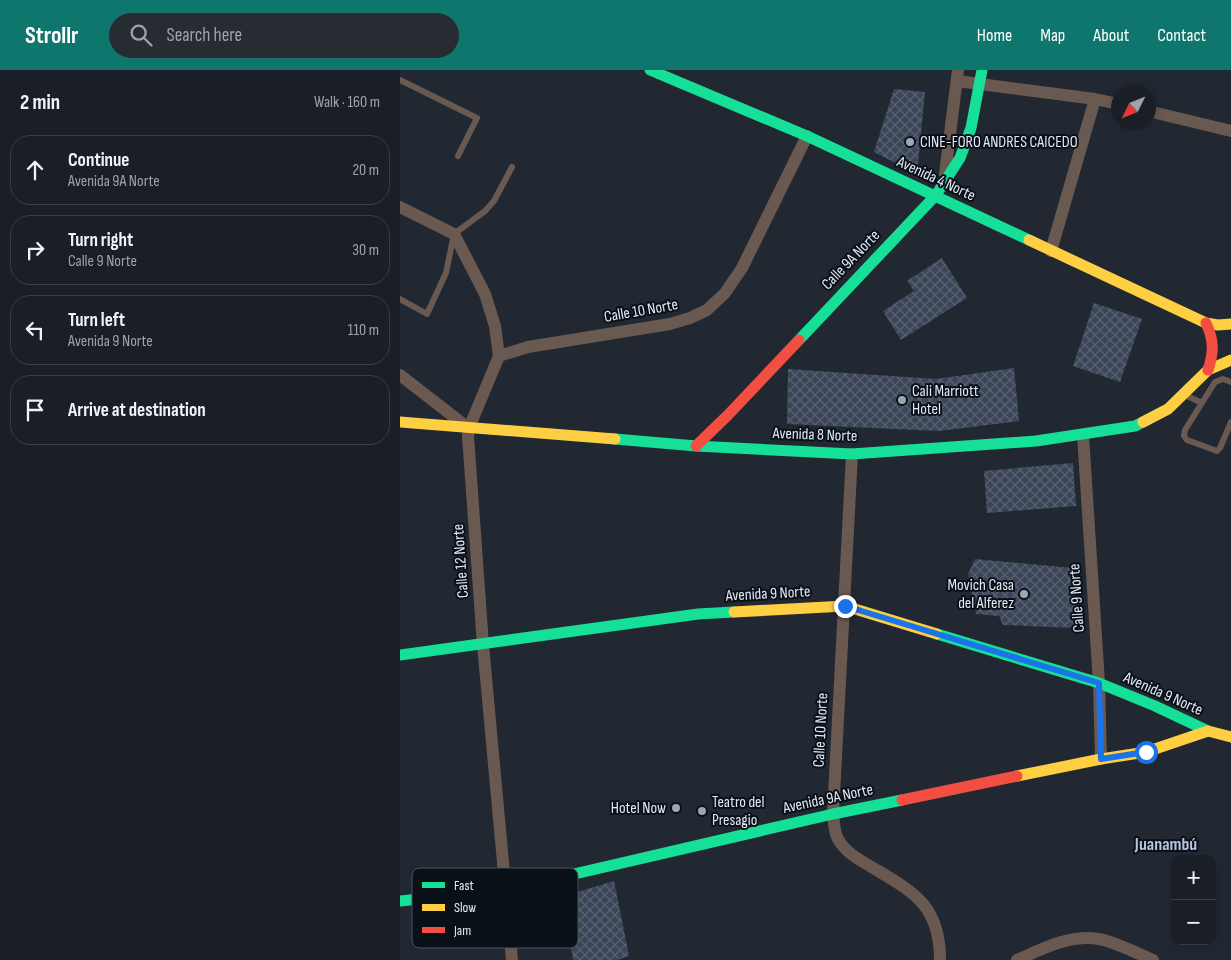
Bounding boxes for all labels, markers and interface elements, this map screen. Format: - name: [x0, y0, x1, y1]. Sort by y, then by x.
- search box: [109, 13, 459, 58]
- text: Strollr: [25, 21, 79, 50]
- icon: search: [127, 21, 155, 49]
- text: Search here: [167, 24, 242, 47]
- text: Home: [977, 25, 1012, 46]
- text: Map: [1040, 25, 1065, 46]
- text: About: [1093, 25, 1129, 46]
- text: Contact: [1157, 25, 1206, 46]
- north arrow: [1111, 85, 1156, 130]
- text: 2 min: [20, 90, 60, 115]
- text: Walk · 160 m: [314, 93, 380, 112]
- place label: CINE-FORO ANDRES CAICEDO: [920, 133, 1078, 152]
- marker: CINE-FORO ANDRES CAICEDO: [904, 136, 916, 148]
- text: Continue: [68, 149, 129, 172]
- street label: Avenida 4 Norte: [893, 152, 978, 205]
- icon: ahead: [21, 156, 49, 184]
- text: 20 m: [352, 161, 379, 180]
- text: Avenida 9A Norte: [68, 172, 160, 191]
- street label: Calle 9A Norte: [818, 226, 884, 294]
- text: Turn right: [68, 229, 133, 252]
- icon: right: [21, 236, 49, 264]
- text: 30 m: [352, 241, 379, 260]
- text: Calle 9 Norte: [68, 252, 137, 271]
- street label: Calle 10 Norte: [603, 295, 679, 327]
- text: Turn left: [68, 309, 125, 332]
- icon: left: [21, 316, 49, 344]
- text: 110 m: [348, 321, 379, 340]
- text: Avenida 9 Norte: [68, 332, 153, 351]
- place label: Cali Marriott Hotel: [912, 382, 979, 419]
- marker: Cali Marriott Hotel: [896, 394, 908, 406]
- icon: arrive: [21, 396, 49, 424]
- text: Arrive at destination: [68, 399, 206, 422]
- street label: Avenida 8 Norte: [771, 424, 858, 446]
- street label: Calle 12 Norte: [449, 523, 473, 599]
- street label: Calle 9 Norte: [1065, 563, 1089, 633]
- place label: Movich Casa del Alferez: [948, 576, 1014, 613]
- street label: Avenida 9 Norte: [724, 582, 811, 606]
- marker: Movich Casa del Alferez: [1018, 588, 1030, 600]
- route end: [834, 595, 857, 618]
- street label: Avenida 9 Norte: [1120, 668, 1206, 720]
- street label: Calle 10 Norte: [810, 692, 832, 768]
- route start: [1135, 741, 1158, 764]
- street label: Avenida 9A Norte: [780, 780, 875, 818]
- place label: Teatro del Presagio: [712, 793, 765, 830]
- place label: Hotel Now: [611, 799, 666, 818]
- marker: Hotel Now: [670, 802, 682, 814]
- marker: Teatro del Presagio: [696, 805, 708, 817]
- district label: Juanambú: [1134, 834, 1197, 855]
- map controls: [1171, 855, 1216, 945]
- button: +: [1171, 855, 1216, 900]
- legend: [412, 868, 578, 948]
- text: Fast: [454, 877, 474, 894]
- text: Slow: [454, 899, 476, 916]
- button: −: [1171, 900, 1216, 945]
- text: Jam: [453, 922, 471, 939]

